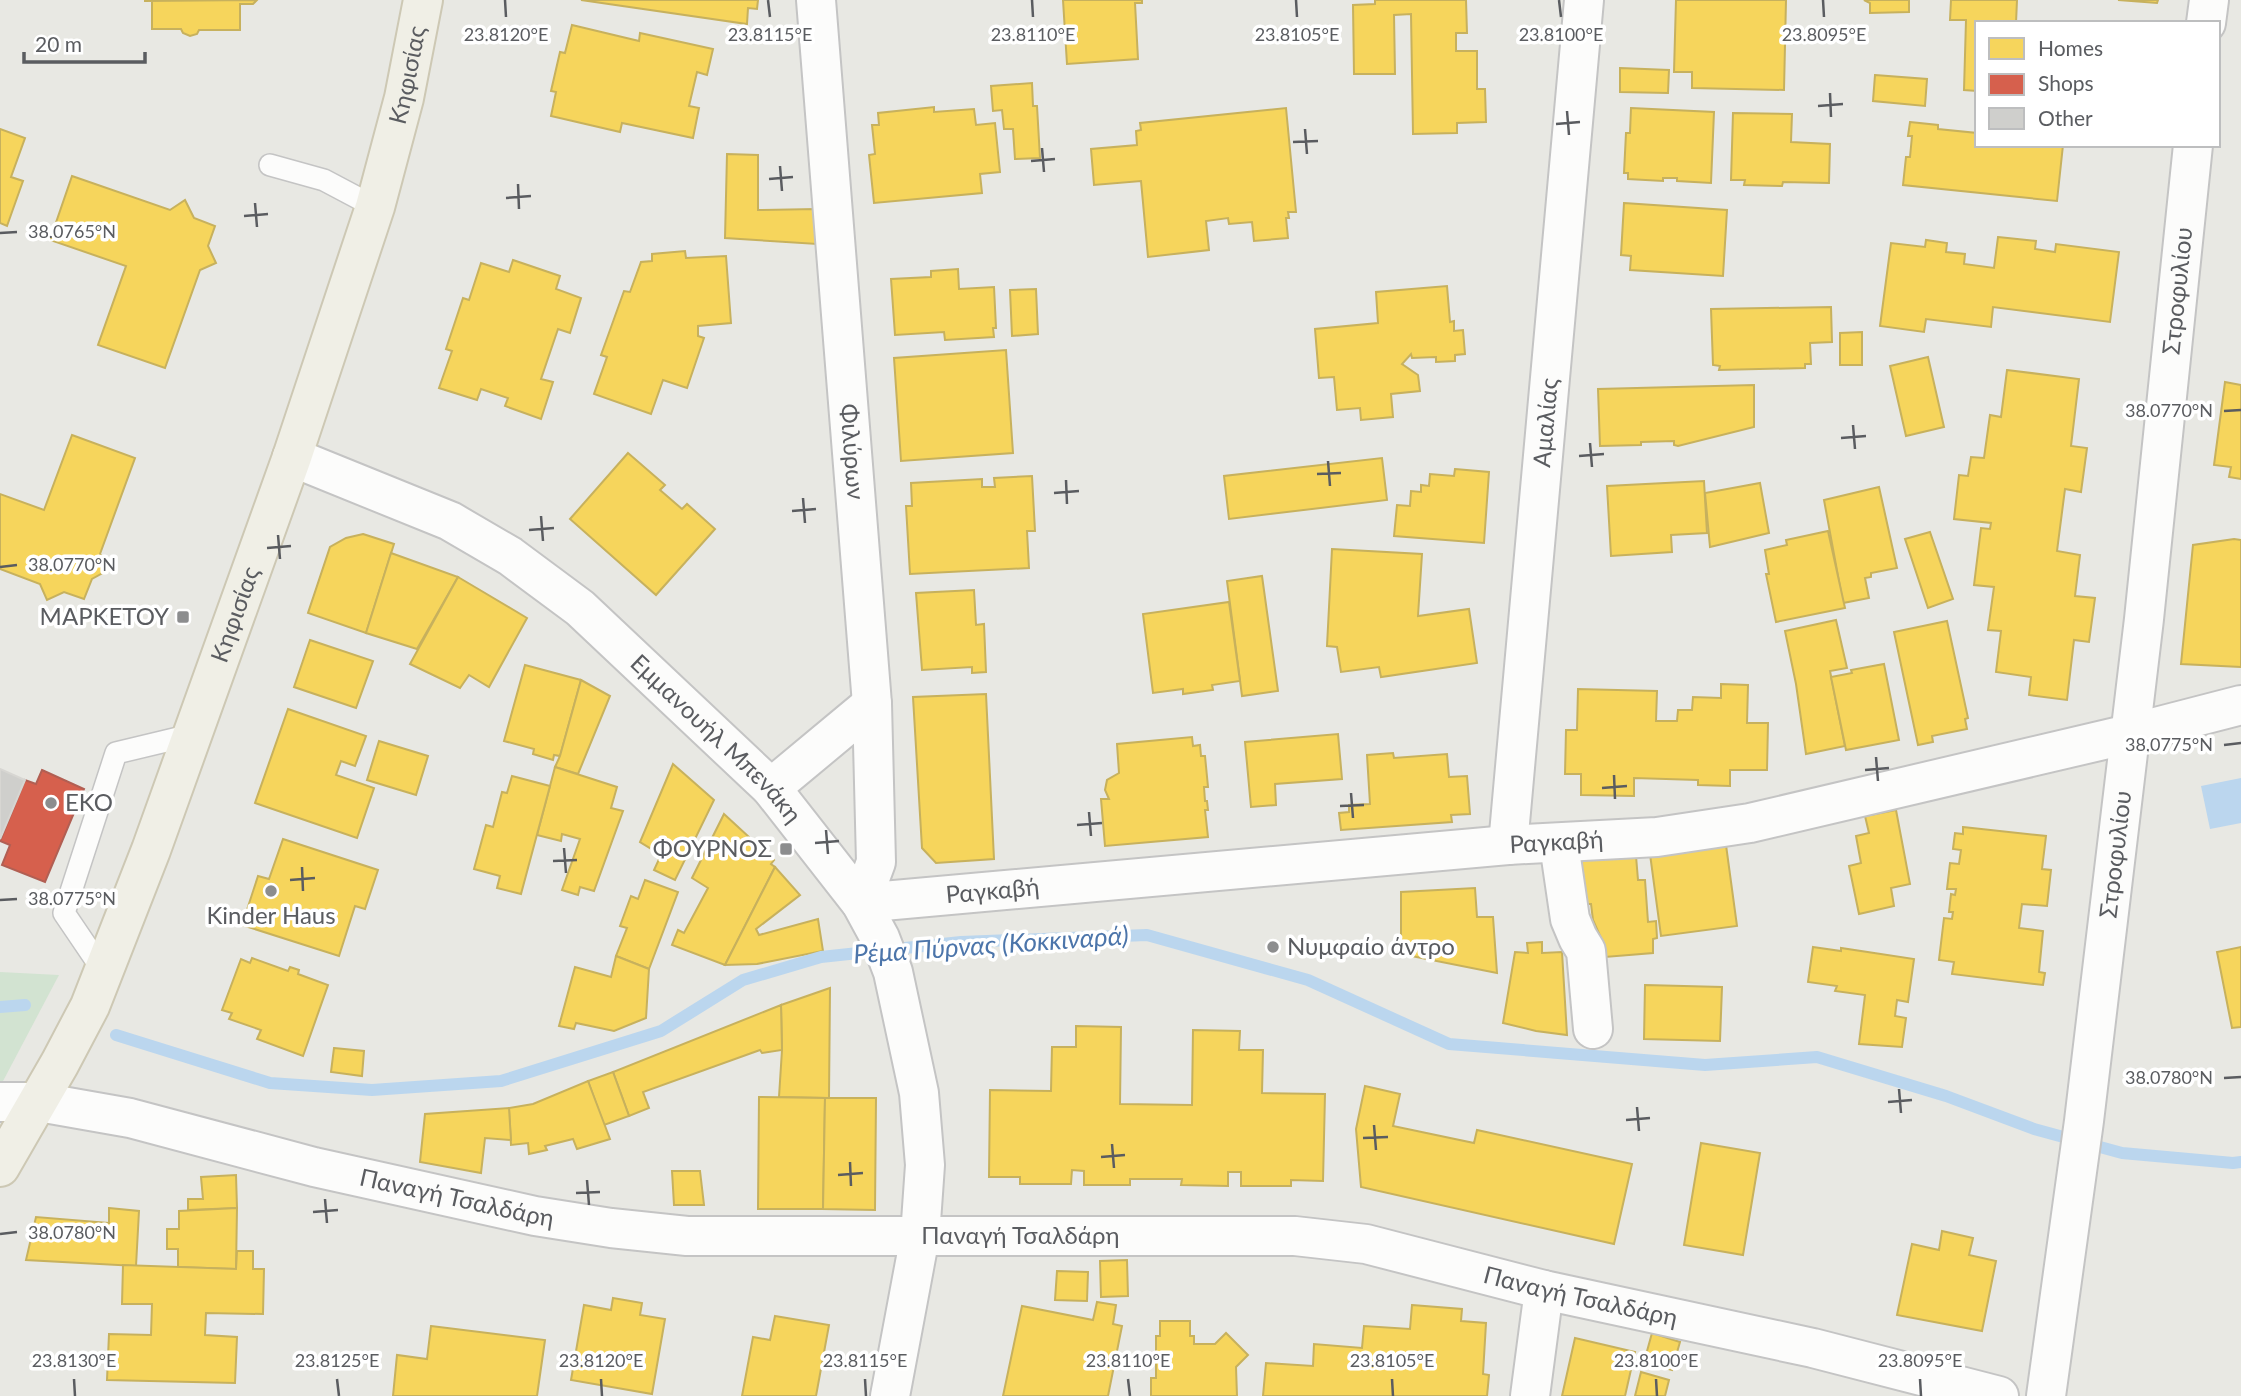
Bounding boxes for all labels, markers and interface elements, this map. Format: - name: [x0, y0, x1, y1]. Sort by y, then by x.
- scale bar: [24, 21, 145, 65]
- legend: [1975, 21, 2220, 147]
- street label: Κηφισίας: [382, 23, 431, 127]
- text: 23.8120°E: [464, 23, 548, 45]
- text: 23.8115°E: [728, 23, 812, 45]
- text: 23.8110°E: [991, 23, 1075, 45]
- text: 23.8105°E: [1255, 23, 1339, 45]
- text: 23.8100°E: [1519, 23, 1603, 45]
- text: 23.8095°E: [1782, 23, 1866, 45]
- text: 20 m: [35, 31, 82, 56]
- text: Homes: [2038, 35, 2103, 60]
- text: Shops: [2038, 70, 2094, 95]
- text: Other: [2038, 105, 2093, 130]
- text: 38.0765°N: [28, 220, 116, 242]
- street label: Στροφυλίου: [2155, 226, 2197, 356]
- street label: Αμαλίας: [1526, 377, 1563, 468]
- text: 38.0770°N: [2125, 399, 2213, 421]
- street label: Φιλύρων: [835, 402, 872, 501]
- text: 38.0770°N: [28, 553, 116, 575]
- street label: Κηφισίας: [204, 562, 264, 666]
- place label: ΜΑΡΚΕΤΟΥ: [40, 601, 169, 630]
- marker: ΜΑΡΚΕΤΟΥ: [175, 609, 191, 625]
- street label: Εμμανουήλ Μπενάκη: [625, 648, 809, 828]
- text: 38.0775°N: [2125, 733, 2213, 755]
- place label: EKO: [65, 787, 113, 816]
- street label: Στροφυλίου: [2092, 789, 2136, 920]
- marker: EKO: [43, 795, 59, 811]
- street label: Ραγκαβή: [1509, 824, 1604, 858]
- place label: ΦΟΥΡΝΟΣ: [653, 833, 772, 862]
- marker: ΦΟΥΡΝΟΣ: [778, 841, 794, 857]
- street label: Ραγκαβή: [944, 871, 1041, 908]
- marker: Kinder Haus: [263, 883, 279, 899]
- text: 38.0775°N: [28, 887, 116, 909]
- place label: Kinder Haus: [206, 900, 336, 929]
- water label: Ρέμα Πύρνας (Κοκκιναρά): [852, 918, 1130, 970]
- place label: Νυμφαίο άντρο: [1287, 931, 1455, 960]
- marker: Νυμφαίο άντρο: [1265, 939, 1281, 955]
- text: 38.0780°N: [2125, 1066, 2213, 1088]
- street label: Παναγή Τσαλδάρη: [357, 1162, 556, 1232]
- street label: Παναγή Τσαλδάρη: [921, 1220, 1120, 1249]
- text: 38.0780°N: [28, 1221, 116, 1243]
- street label: Παναγή Τσαλδάρη: [1481, 1259, 1681, 1331]
- text: 23.8130°E: [32, 1349, 116, 1371]
- text: 23.8125°E: [295, 1349, 379, 1371]
- text: 23.8120°E: [559, 1349, 643, 1371]
- text: 23.8115°E: [823, 1349, 907, 1371]
- text: 23.8110°E: [1086, 1349, 1170, 1371]
- text: 23.8105°E: [1350, 1349, 1434, 1371]
- text: 23.8100°E: [1614, 1349, 1698, 1371]
- text: 23.8095°E: [1878, 1349, 1962, 1371]

